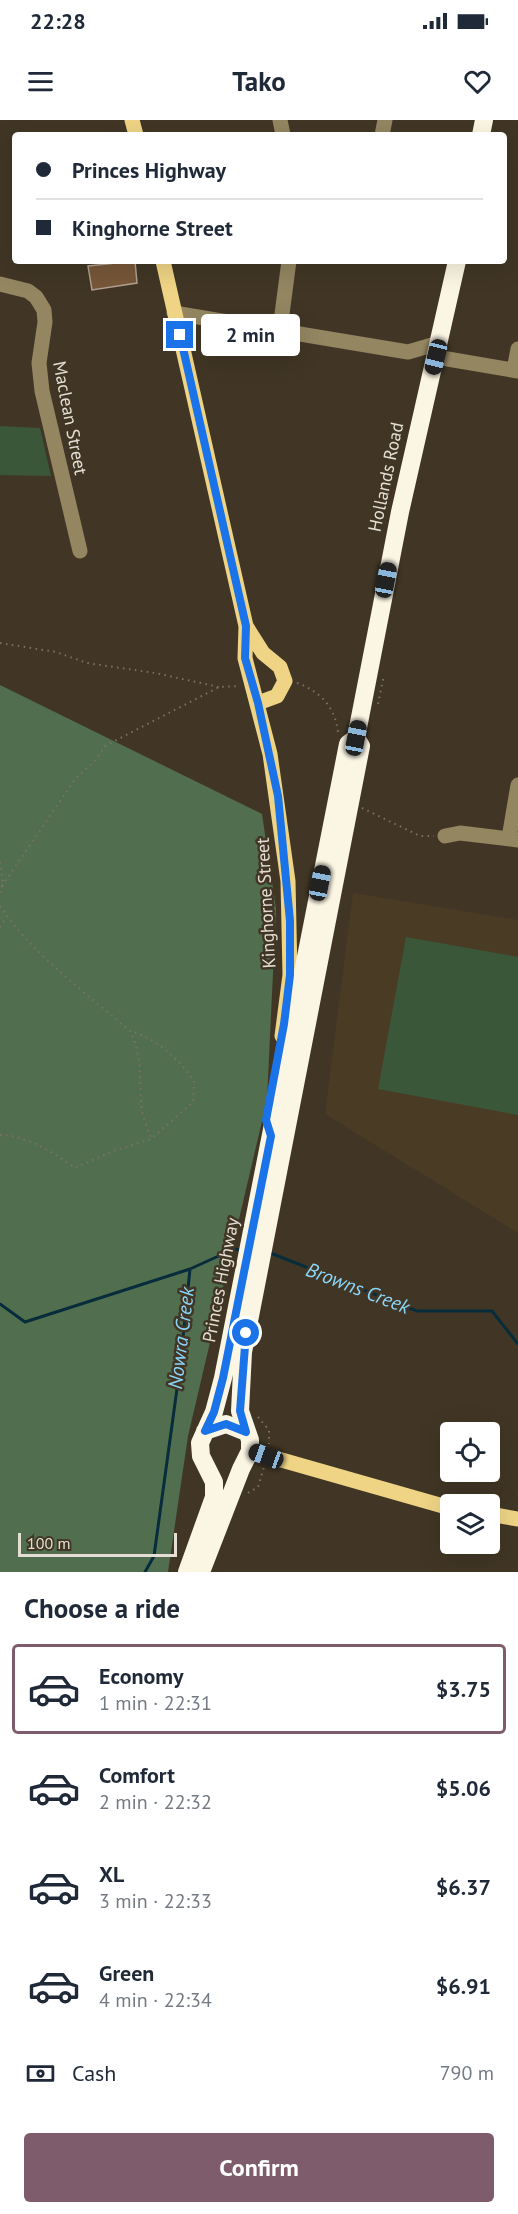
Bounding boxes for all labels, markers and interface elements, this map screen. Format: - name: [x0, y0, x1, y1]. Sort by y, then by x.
- text: 22:28: [30, 7, 86, 35]
- text: Tako: [232, 64, 286, 98]
- icon: menu: [24, 65, 57, 98]
- icon: heart: [461, 65, 494, 98]
- text: Princes Highway: [72, 156, 226, 184]
- text: Kinghorne Street: [72, 214, 233, 242]
- callout: 2 min: [201, 314, 300, 356]
- route end: [166, 321, 193, 348]
- text: 2 min: [226, 322, 275, 348]
- car: [423, 337, 449, 377]
- street label: Maclean Street: [48, 359, 93, 477]
- street label: Hollands Road: [363, 420, 408, 534]
- car: [374, 561, 398, 599]
- car: [344, 719, 368, 757]
- street label: Kinghorne Street: [251, 837, 280, 969]
- car: [308, 864, 332, 902]
- street label: Princes Highway: [197, 1215, 244, 1344]
- water label: Browns Creek: [302, 1256, 415, 1320]
- water label: Nowra Creek: [162, 1285, 200, 1390]
- route start: [232, 1319, 259, 1346]
- map controls: [440, 1422, 500, 1554]
- button: locate: [440, 1422, 500, 1482]
- car: [246, 1441, 286, 1471]
- button: layers: [440, 1494, 500, 1554]
- scale bar: [18, 1530, 177, 1558]
- text: 100 m: [27, 1533, 70, 1553]
- text: Choose a ride: [24, 1591, 180, 1625]
- icon: car: [27, 1662, 81, 1716]
- text: Economy: [99, 1662, 183, 1690]
- text: $3.75: [436, 1675, 491, 1703]
- text: 1 min · 22:31: [99, 1690, 212, 1716]
- icon: car: [27, 1761, 81, 1815]
- text: Comfort: [99, 1761, 175, 1789]
- text: $5.06: [436, 1774, 491, 1802]
- text: 2 min · 22:32: [99, 1789, 212, 1815]
- icon: car: [27, 1860, 81, 1914]
- text: XL: [99, 1860, 124, 1888]
- text: $6.37: [436, 1873, 491, 1901]
- text: 3 min · 22:33: [99, 1888, 212, 1914]
- icon: car: [27, 1959, 81, 2013]
- text: Green: [99, 1959, 154, 1987]
- text: $6.91: [436, 1972, 491, 2000]
- text: 4 min · 22:34: [99, 1987, 212, 2013]
- icon: cash: [24, 2057, 57, 2090]
- text: Cash: [72, 2059, 116, 2087]
- text: 790 m: [440, 2060, 494, 2086]
- button: Confirm: [24, 2133, 494, 2202]

